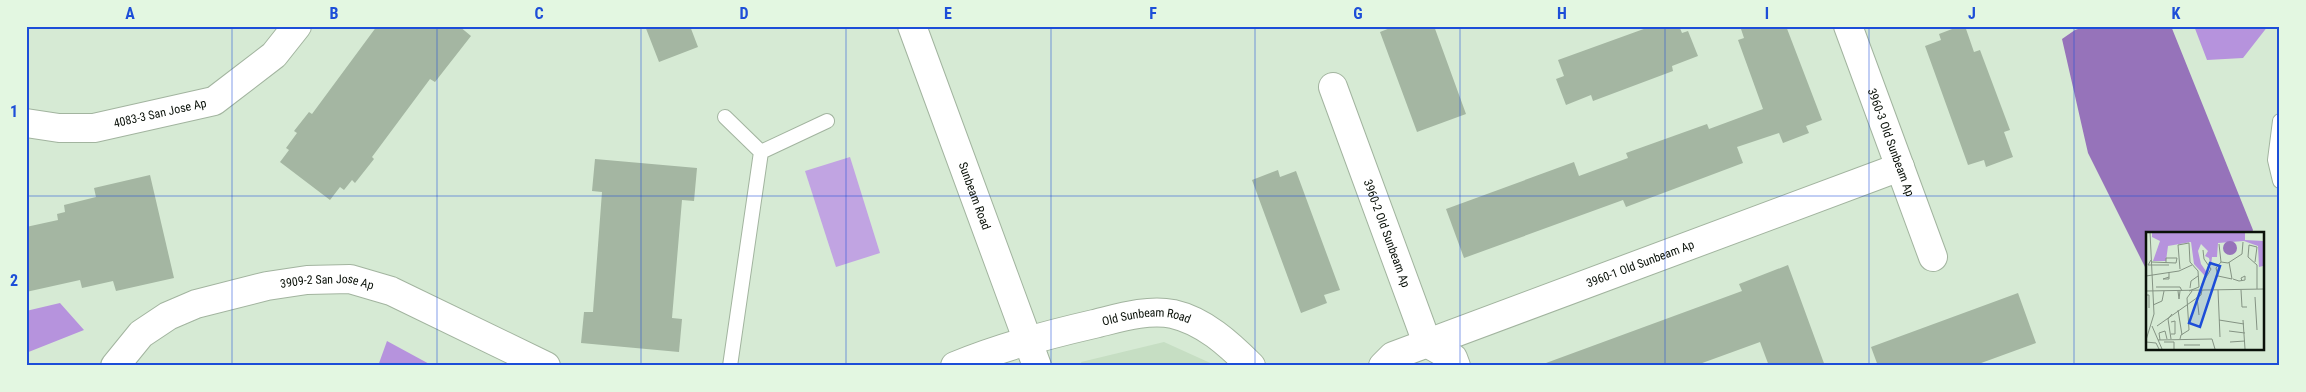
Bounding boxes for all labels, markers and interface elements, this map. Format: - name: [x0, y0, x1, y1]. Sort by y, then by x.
- text: A: [125, 4, 135, 23]
- text: B: [330, 4, 339, 23]
- text: C: [534, 4, 544, 23]
- text: D: [739, 4, 749, 23]
- text: E: [944, 4, 952, 23]
- text: F: [1149, 4, 1157, 23]
- text: G: [1353, 4, 1363, 23]
- text: H: [1557, 4, 1567, 23]
- text: I: [1765, 4, 1769, 23]
- text: J: [1968, 4, 1976, 23]
- text: K: [2172, 4, 2181, 23]
- street label: 3960-3 Old Sunbeam Ap: [1865, 86, 1917, 198]
- street label: 4083-3 San Jose Ap: [112, 96, 208, 130]
- text: 1: [10, 102, 18, 121]
- street label: Sunbeam Road: [956, 160, 993, 232]
- street label: 3960-2 Old Sunbeam Ap: [1361, 178, 1413, 289]
- inset map: [2146, 232, 2264, 350]
- street label: 3960-1 Old Sunbeam Ap: [1584, 237, 1696, 290]
- text: 2: [10, 271, 18, 290]
- street label: 3909-2 San Jose Ap: [279, 272, 375, 293]
- street label: Old Sunbeam Road: [1101, 305, 1193, 329]

